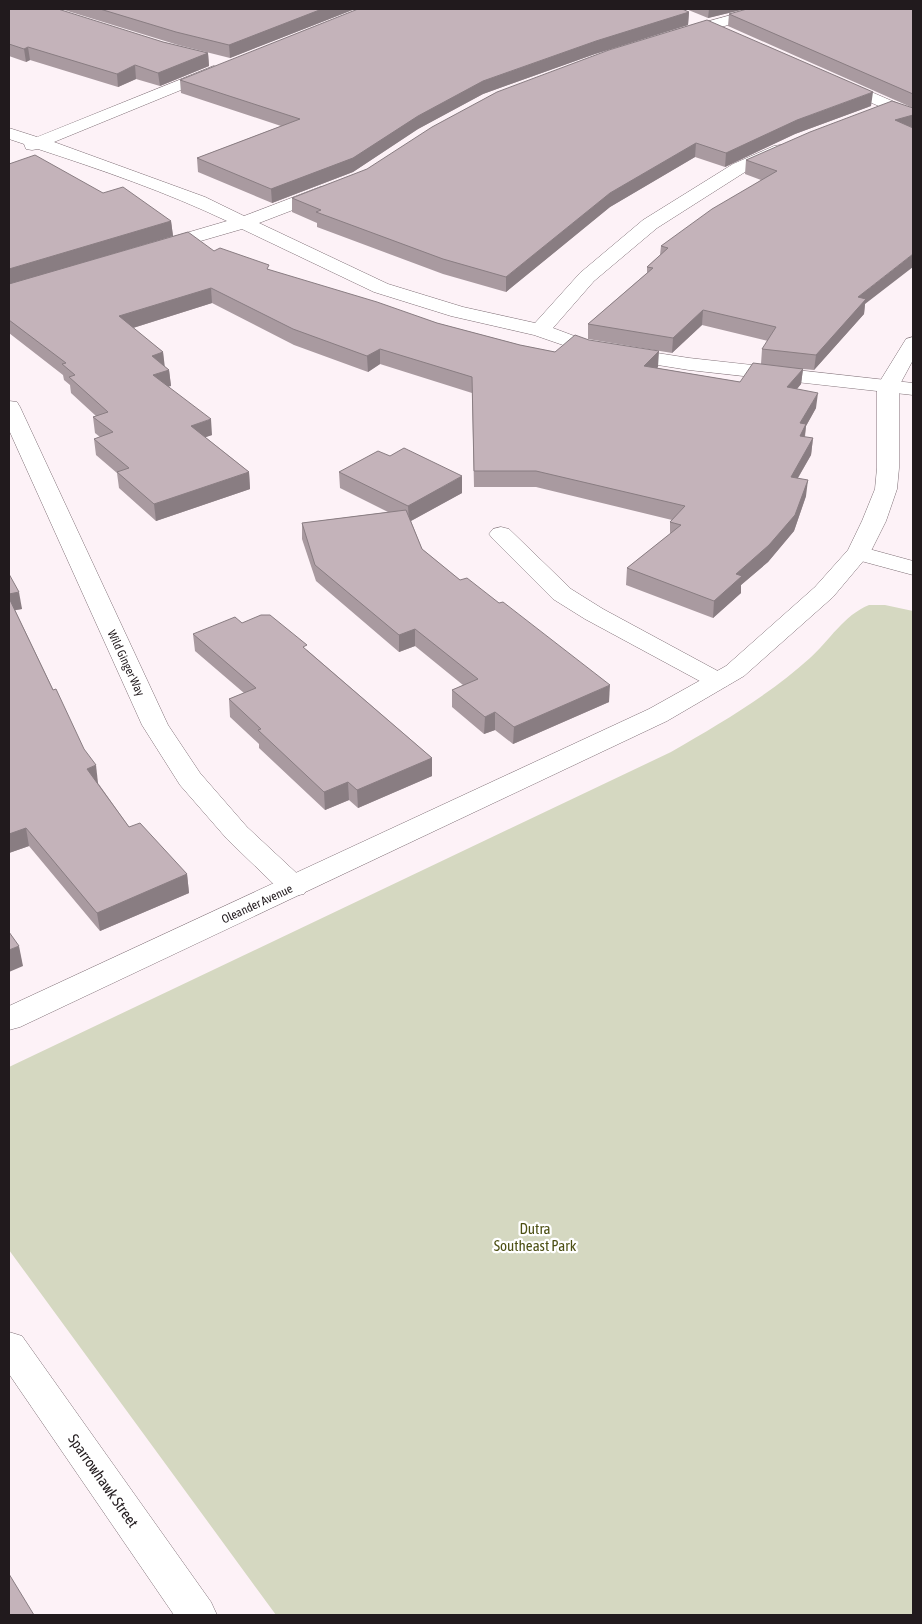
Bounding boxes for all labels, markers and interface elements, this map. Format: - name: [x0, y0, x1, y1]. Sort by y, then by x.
- street label: Wild Ginger Way: [105, 628, 147, 698]
- street label: Oleander Avenue: [219, 882, 295, 926]
- park label: Dutra Southeast Park: [494, 1220, 577, 1254]
- street label: Sparrowhawk Street: [65, 1431, 142, 1531]

